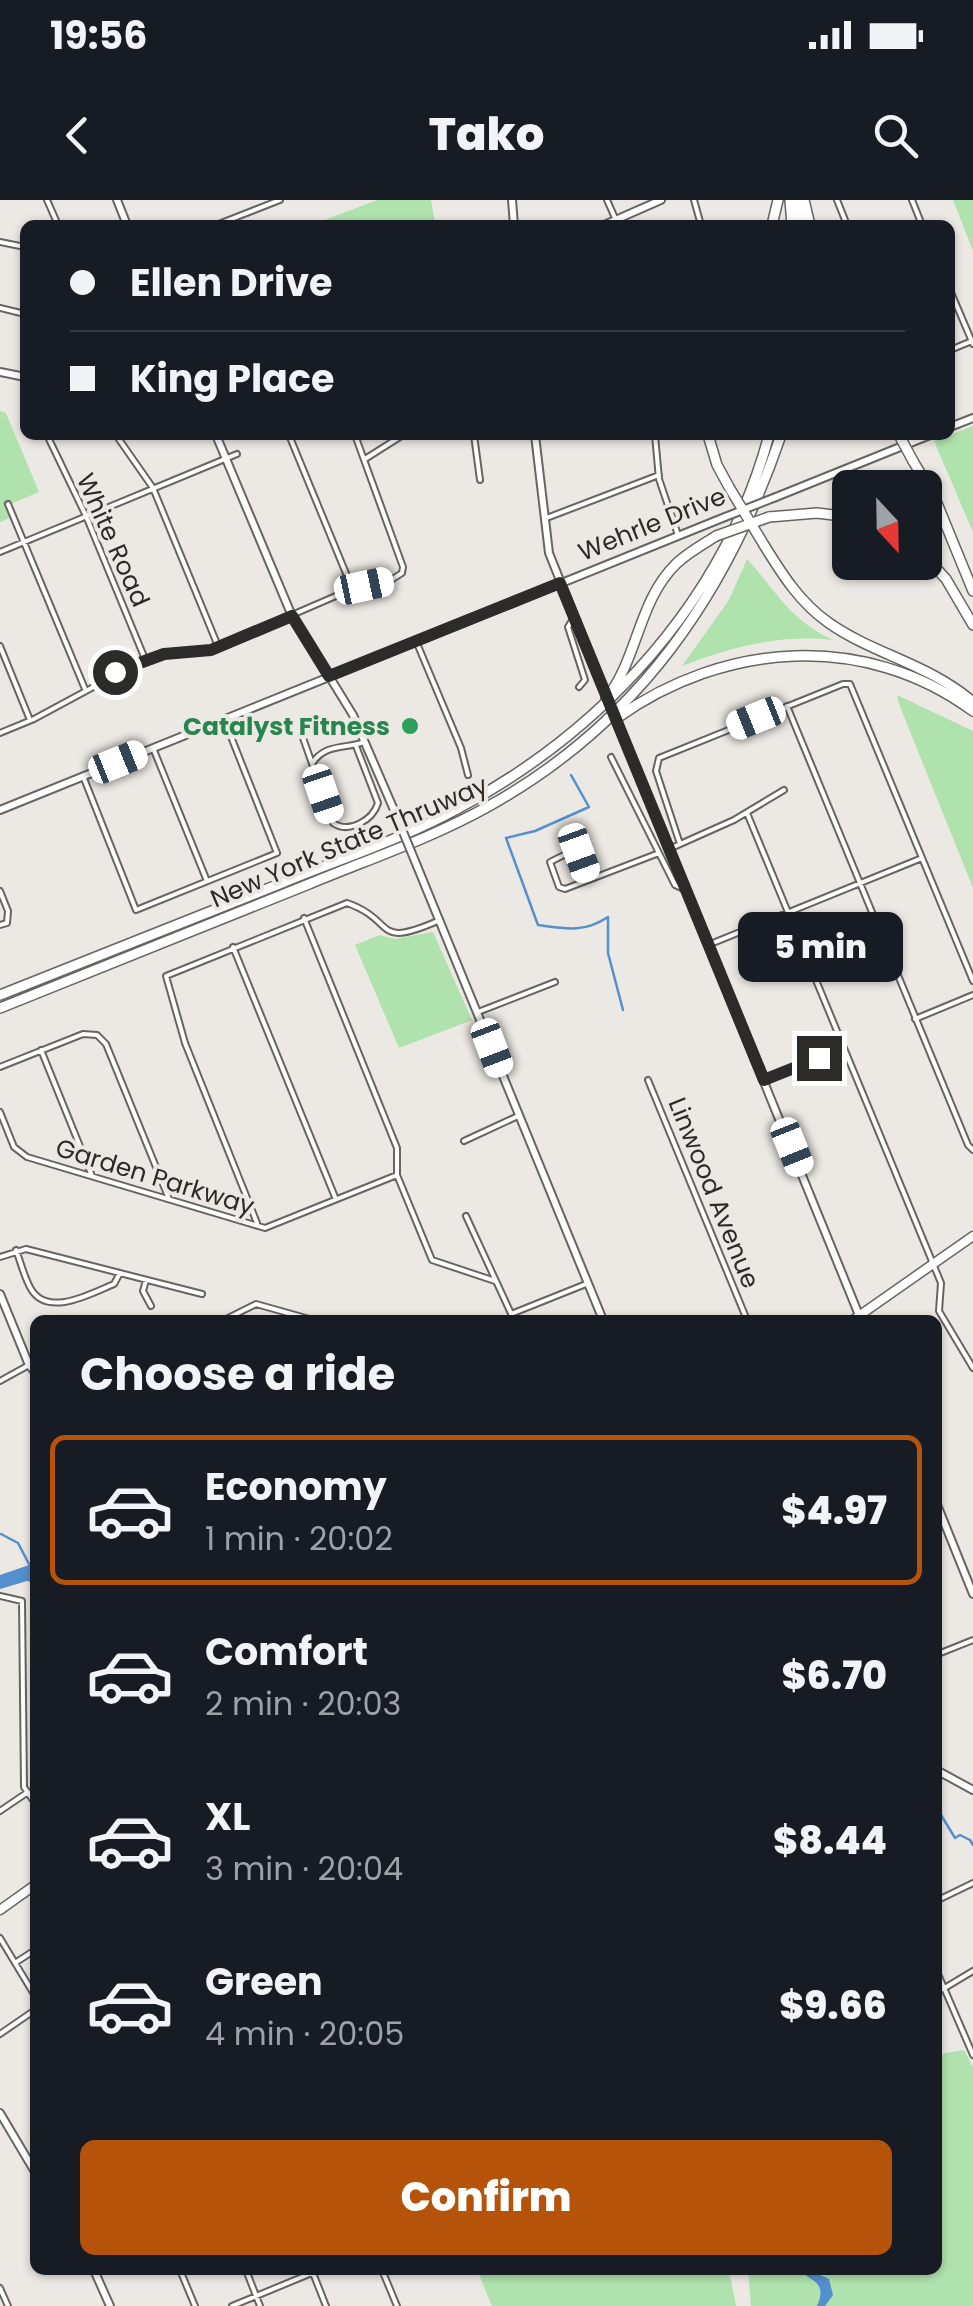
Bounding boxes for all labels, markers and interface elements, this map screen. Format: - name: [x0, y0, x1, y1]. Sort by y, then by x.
- text: 19:56: [50, 9, 147, 62]
- text: Tako: [429, 103, 544, 166]
- icon: back: [50, 108, 105, 163]
- icon: search: [868, 108, 923, 163]
- text: Ellen Drive: [130, 256, 332, 309]
- text: King Place: [130, 352, 334, 405]
- street label: White Road: [68, 468, 158, 612]
- north arrow: [832, 470, 942, 580]
- map controls: [832, 470, 942, 580]
- street label: Wehrle Drive: [573, 479, 731, 569]
- car: [332, 565, 396, 607]
- route start: [93, 650, 138, 695]
- car: [723, 693, 789, 743]
- place label: Catalyst Fitness: [183, 709, 390, 744]
- marker: Catalyst Fitness: [399, 715, 421, 737]
- car: [85, 737, 151, 787]
- car: [299, 761, 347, 827]
- street label: New York State Thruway: [205, 768, 493, 916]
- car: [555, 820, 603, 886]
- callout: 5 min: [736, 913, 902, 983]
- text: 5 min: [774, 924, 867, 969]
- car: [467, 1015, 517, 1081]
- route end: [797, 1036, 842, 1081]
- street label: Linwood Avenue: [660, 1092, 768, 1294]
- car: [767, 1114, 817, 1180]
- street label: Garden Parkway: [51, 1130, 259, 1224]
- text: Choose a ride: [80, 1343, 395, 1406]
- text: Economy: [205, 1460, 387, 1513]
- icon: car: [85, 1465, 175, 1555]
- text: $4.97: [781, 1484, 887, 1537]
- text: 1 min · 20:02: [205, 1516, 393, 1561]
- text: Comfort: [205, 1625, 368, 1678]
- icon: car: [85, 1630, 175, 1720]
- text: $6.70: [781, 1649, 887, 1702]
- text: 2 min · 20:03: [205, 1681, 401, 1726]
- text: XL: [205, 1790, 250, 1843]
- icon: car: [85, 1795, 175, 1885]
- text: $8.44: [773, 1814, 887, 1867]
- text: 3 min · 20:04: [205, 1846, 403, 1891]
- text: Green: [205, 1955, 323, 2008]
- icon: car: [85, 1960, 175, 2050]
- text: $9.66: [779, 1979, 887, 2032]
- text: 4 min · 20:05: [205, 2011, 404, 2056]
- button: Confirm: [80, 2140, 892, 2255]

